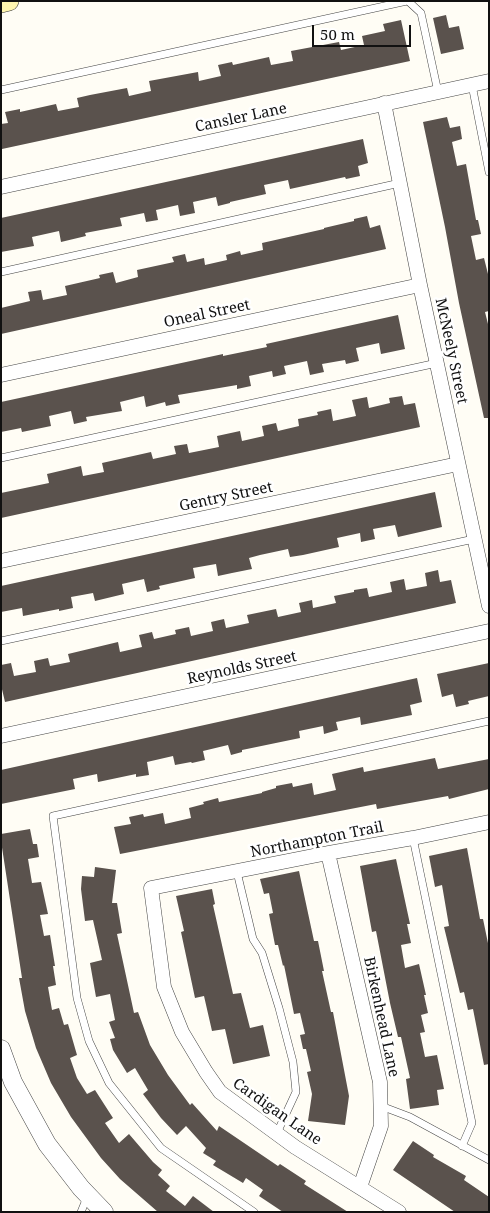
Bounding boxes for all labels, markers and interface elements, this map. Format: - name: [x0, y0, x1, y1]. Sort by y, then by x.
- scale bar: [315, 15, 414, 47]
- text: 50 m: [320, 24, 355, 44]
- street label: Cansler Lane: [194, 100, 288, 136]
- street label: Oneal Street: [162, 296, 252, 332]
- street label: McNeely Street: [431, 296, 471, 406]
- street label: Gentry Street: [178, 478, 274, 516]
- street label: Reynolds Street: [186, 648, 298, 688]
- street label: Northampton Trail: [249, 818, 385, 862]
- street label: Birkenhead Lane: [359, 955, 403, 1079]
- street label: Cardigan Lane: [229, 1075, 325, 1149]

